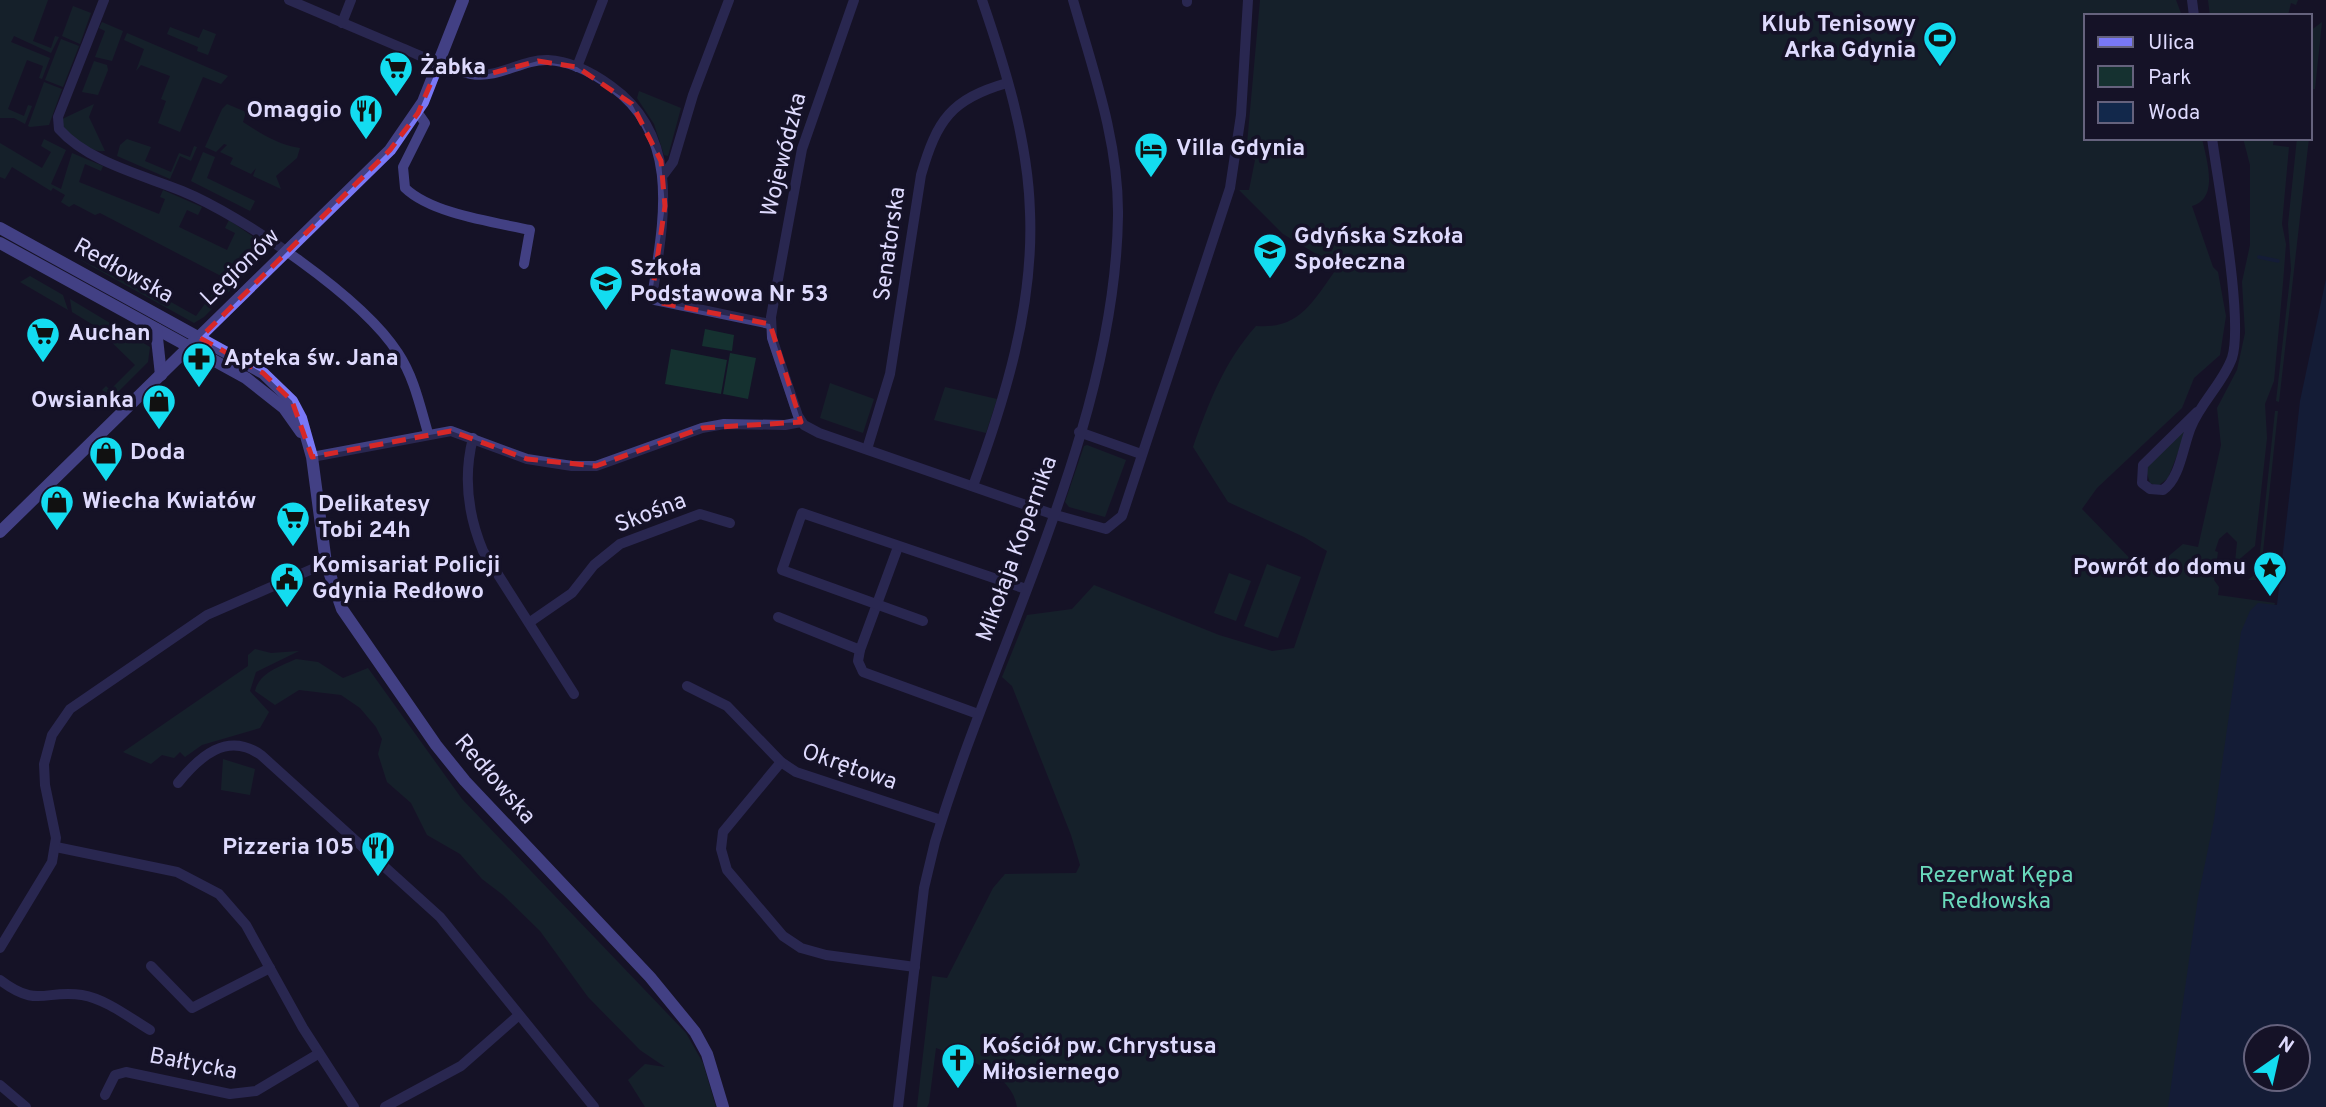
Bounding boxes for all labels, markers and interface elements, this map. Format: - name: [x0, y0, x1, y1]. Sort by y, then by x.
- place label: Klub Tenisowy Arka Gdynia: [1761, 11, 1916, 66]
- legend: [2084, 14, 2312, 140]
- sports icon: Klub Tenisowy Arka Gdynia: [1921, 19, 1959, 68]
- text: Ulica: [2148, 30, 2195, 57]
- supermarket icon: Żabka: [377, 49, 415, 98]
- place label: Żabka: [420, 53, 486, 83]
- text: Park: [2148, 65, 2191, 92]
- street label: Wojewódzka: [756, 90, 814, 220]
- restaurant icon: Omaggio: [347, 92, 385, 141]
- place label: Omaggio: [246, 97, 342, 126]
- text: Woda: [2148, 100, 2200, 127]
- hotel icon: Villa Gdynia: [1132, 130, 1170, 179]
- place label: Villa Gdynia: [1176, 135, 1305, 164]
- street label: Senatorska: [869, 185, 913, 303]
- street label: Legionów: [195, 223, 287, 313]
- place label: Gdyńska Szkoła Społeczna: [1294, 223, 1464, 278]
- school or university icon: Gdyńska Szkoła Społeczna: [1251, 231, 1289, 280]
- street label: Redłowska: [68, 233, 178, 311]
- place label: Szkoła Podstawowa Nr 53: [630, 255, 829, 310]
- school or university icon: Szkoła Podstawowa Nr 53: [587, 263, 625, 312]
- supermarket icon: Auchan: [24, 315, 62, 364]
- place label: Auchan: [68, 320, 151, 349]
- pharmacy icon: Apteka św. Jana: [180, 340, 218, 389]
- place label: Apteka św. Jana: [224, 345, 399, 374]
- shop icon: Owsianka: [140, 382, 178, 431]
- place label: Owsianka: [31, 387, 134, 416]
- shop icon: Doda: [87, 434, 125, 483]
- place label: Doda: [130, 439, 185, 468]
- street label: Mikołaja Kopernika: [971, 452, 1065, 646]
- shop icon: Wiecha Kwiatów: [38, 483, 76, 532]
- street label: Skośna: [611, 487, 691, 541]
- place label: Wiecha Kwiatów: [82, 488, 256, 517]
- place label: Delikatesy Tobi 24h: [318, 491, 430, 546]
- supermarket icon: Delikatesy Tobi 24h: [274, 499, 312, 548]
- place icon: Powrót do domu: [2251, 549, 2289, 598]
- place label: Komisariat Policji Gdynia Redłowo: [312, 552, 500, 607]
- place label: Powrót do domu: [2073, 554, 2246, 583]
- public building icon: Komisariat Policji Gdynia Redłowo: [268, 560, 306, 609]
- street label: Redłowska: [447, 729, 541, 831]
- street label: Okrętowa: [797, 738, 901, 798]
- restaurant icon: Pizzeria 105: [359, 829, 397, 878]
- place label: Pizzeria 105: [222, 834, 354, 863]
- park label: Rezerwat Kępa Redłowska: [1919, 862, 2073, 917]
- north arrow: [2242, 1023, 2312, 1093]
- text: N: [2273, 1032, 2298, 1059]
- place label: Kościół pw. Chrystusa Miłosiernego: [982, 1033, 1217, 1088]
- church icon: Kościół pw. Chrystusa Miłosiernego: [939, 1041, 977, 1090]
- street label: Bałtycka: [147, 1042, 239, 1088]

